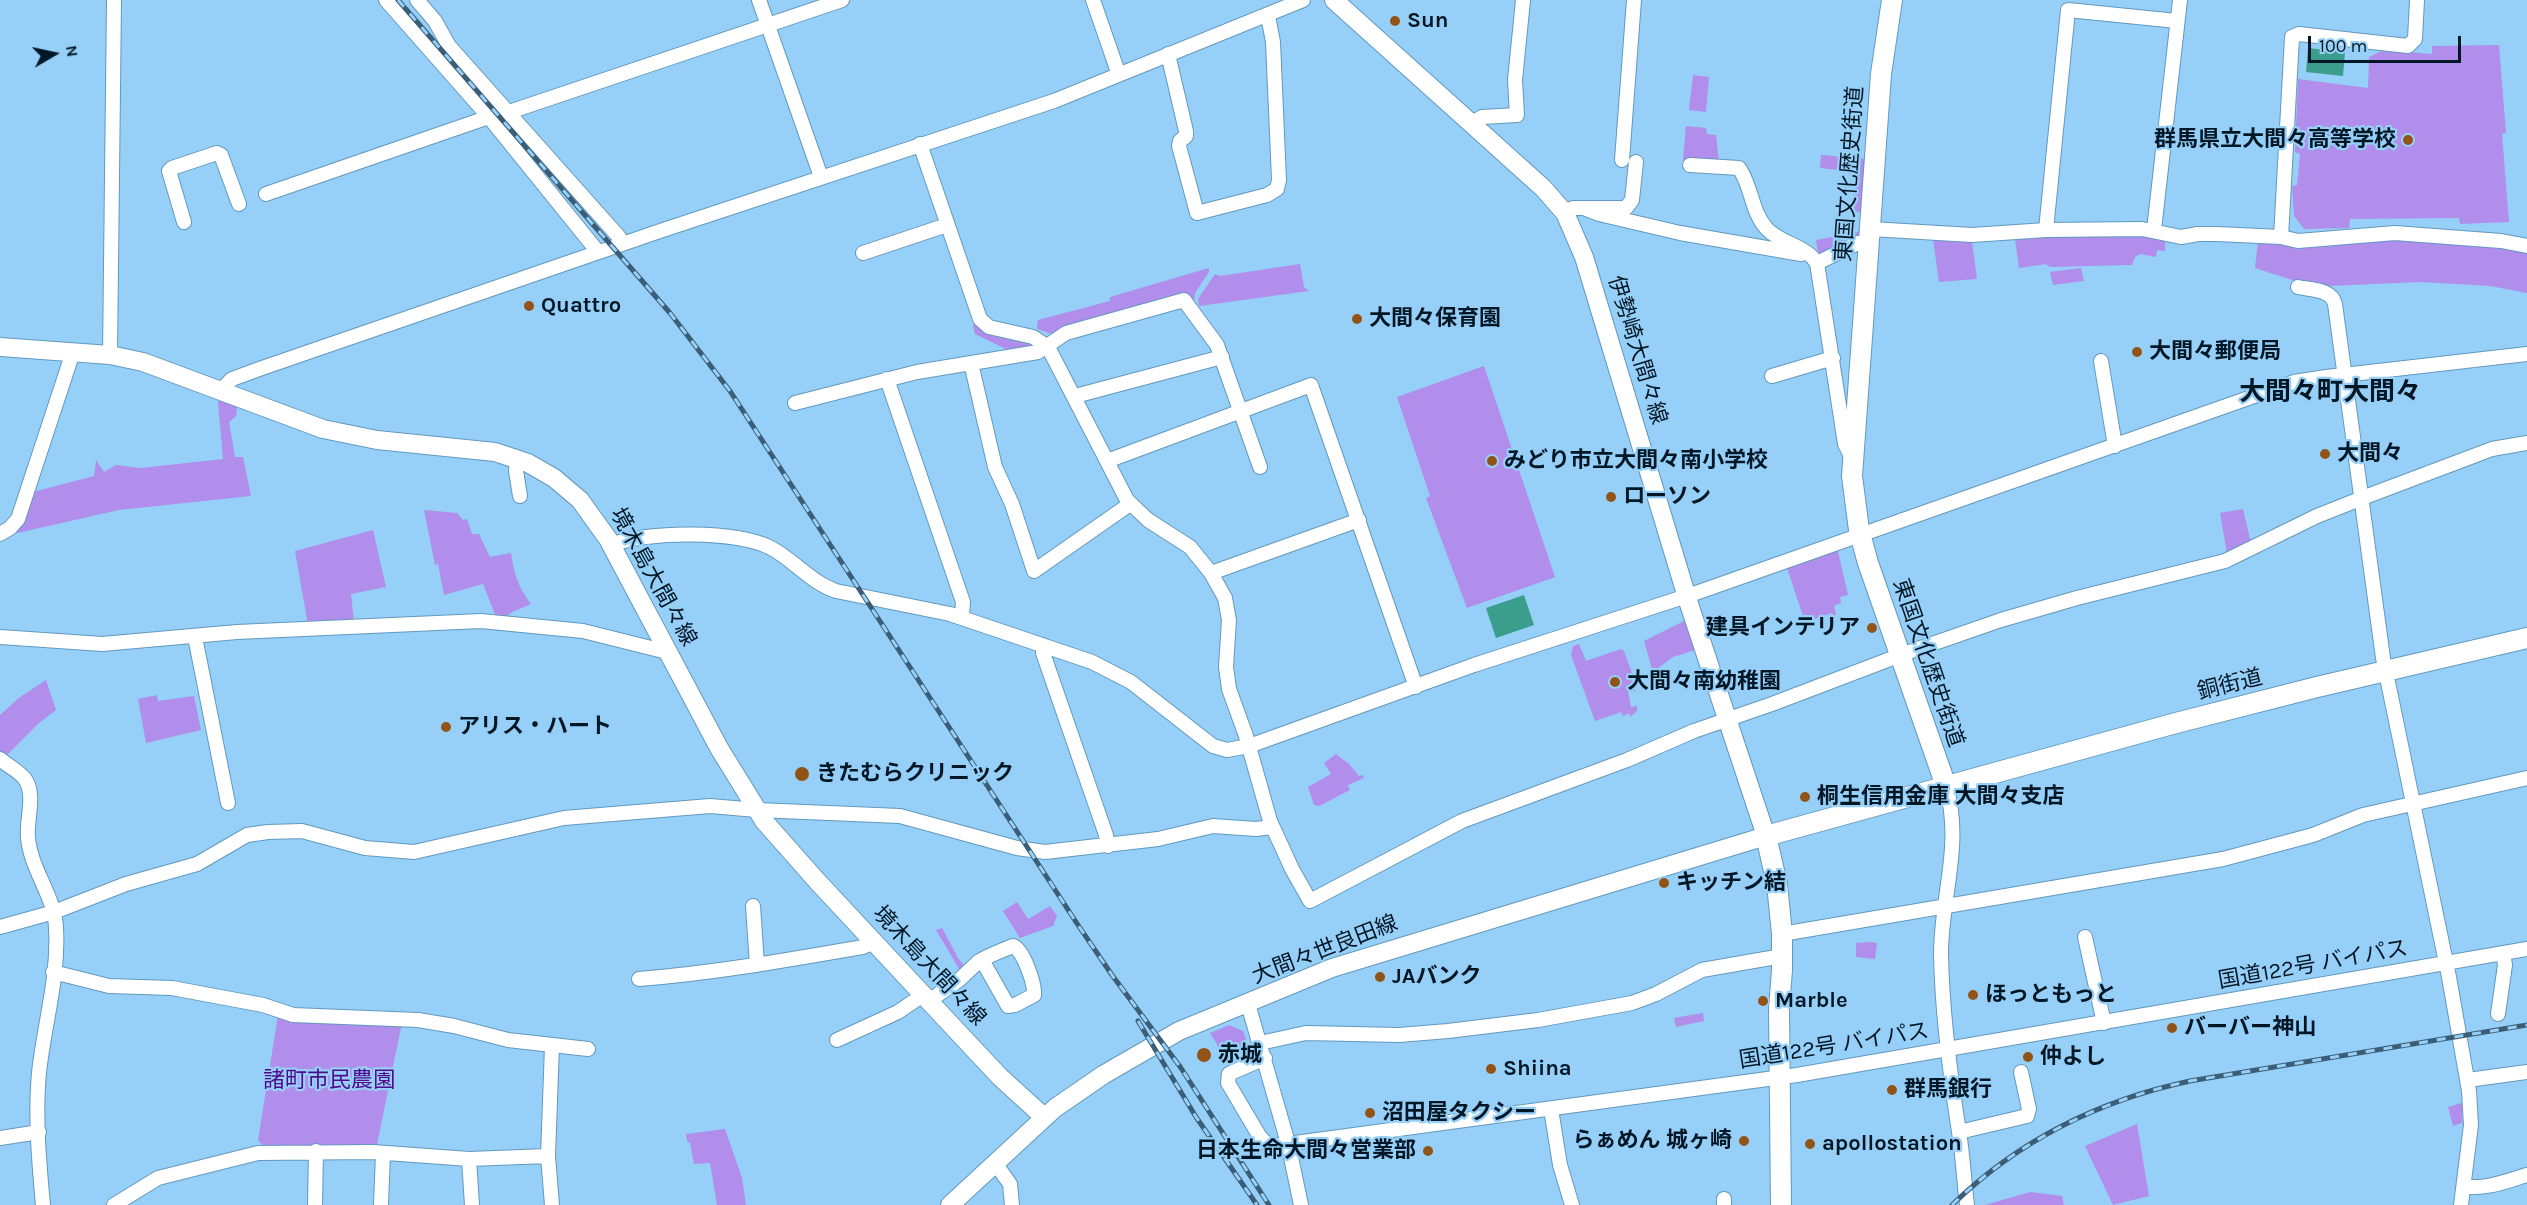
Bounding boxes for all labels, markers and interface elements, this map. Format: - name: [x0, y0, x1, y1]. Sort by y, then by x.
- place label: Sun: [1407, 8, 1449, 34]
- marker: Sun: [1388, 14, 1402, 28]
- north arrow: [24, 24, 84, 84]
- scale bar: [2311, 24, 2464, 62]
- text: 100 m: [2319, 35, 2367, 57]
- text: N: [62, 44, 83, 58]
- street label: 東国文化歴史街道: [1831, 85, 1869, 263]
- place label: 群馬県立大間々高等学校: [2154, 127, 2396, 153]
- marker: 群馬県立大間々高等学校: [2401, 133, 2415, 147]
- street label: 伊勢崎大間々線: [1602, 273, 1672, 427]
- place label: Quattro: [541, 293, 621, 319]
- marker: Quattro: [522, 299, 536, 313]
- place label: 大間々保育園: [1369, 306, 1501, 332]
- marker: 大間々保育園: [1350, 312, 1364, 326]
- place label: 大間々郵便局: [2149, 339, 2281, 365]
- marker: 大間々郵便局: [2130, 345, 2144, 359]
- district label: 大間々町大間々: [2239, 377, 2421, 409]
- place label: 大間々: [2337, 441, 2403, 467]
- marker: 大間々: [2318, 447, 2332, 461]
- place label: みどり市立大間々南小学校: [1504, 448, 1768, 474]
- marker: みどり市立大間々南小学校: [1485, 454, 1499, 468]
- place label: ローソン: [1623, 484, 1711, 510]
- marker: ローソン: [1604, 490, 1618, 504]
- street label: 境木島大間々線: [604, 503, 702, 651]
- street label: 東国文化歴史街道: [1887, 575, 1969, 751]
- place label: 建具インテリア: [1706, 615, 1860, 641]
- marker: 建具インテリア: [1865, 621, 1879, 635]
- street label: 銅街道: [2195, 664, 2265, 706]
- place label: 大間々南幼稚園: [1627, 669, 1781, 695]
- marker: 大間々南幼稚園: [1608, 675, 1622, 689]
- place label: アリス・ハート: [458, 714, 612, 740]
- marker: アリス・ハート: [439, 720, 453, 734]
- place label: きたむらクリニック: [816, 761, 1014, 787]
- marker: きたむらクリニック: [793, 765, 811, 783]
- place label: 桐生信用金庫 大間々支店: [1817, 784, 2065, 810]
- marker: 桐生信用金庫 大間々支店: [1798, 790, 1812, 804]
- place label: キッチン結: [1676, 870, 1786, 896]
- marker: キッチン結: [1657, 876, 1671, 890]
- street label: 境木島大間々線: [867, 901, 991, 1031]
- street label: 大間々世良田線: [1248, 910, 1402, 990]
- street label: 国道122号 バイパス: [2216, 935, 2410, 995]
- place label: JAバンク: [1392, 964, 1482, 990]
- marker: JAバンク: [1373, 970, 1387, 984]
- place label: ほっともっと: [1985, 982, 2117, 1008]
- place label: Marble: [1775, 988, 1848, 1014]
- marker: ほっともっと: [1966, 988, 1980, 1002]
- marker: Marble: [1756, 994, 1770, 1008]
- place label: バーバー神山: [2184, 1015, 2316, 1041]
- street label: 国道122号 バイパス: [1737, 1018, 1931, 1074]
- marker: バーバー神山: [2165, 1021, 2179, 1035]
- place label: 赤城: [1218, 1042, 1262, 1068]
- place label: 仲よし: [2040, 1044, 2106, 1070]
- marker: 赤城: [1195, 1046, 1213, 1064]
- marker: 仲よし: [2021, 1050, 2035, 1064]
- place label: Shiina: [1503, 1056, 1572, 1082]
- marker: Shiina: [1484, 1062, 1498, 1076]
- park label: 諸町市民農園: [263, 1068, 395, 1094]
- place label: 群馬銀行: [1904, 1077, 1992, 1103]
- marker: 群馬銀行: [1885, 1083, 1899, 1097]
- place label: 沼田屋タクシー: [1382, 1100, 1536, 1126]
- marker: 沼田屋タクシー: [1363, 1106, 1377, 1120]
- place label: らぁめん 城ヶ崎: [1572, 1128, 1732, 1154]
- place label: apollostation: [1822, 1131, 1962, 1157]
- marker: らぁめん 城ヶ崎: [1737, 1134, 1751, 1148]
- marker: apollostation: [1803, 1137, 1817, 1151]
- place label: 日本生命大間々営業部: [1196, 1138, 1416, 1164]
- marker: 日本生命大間々営業部: [1421, 1144, 1435, 1158]

